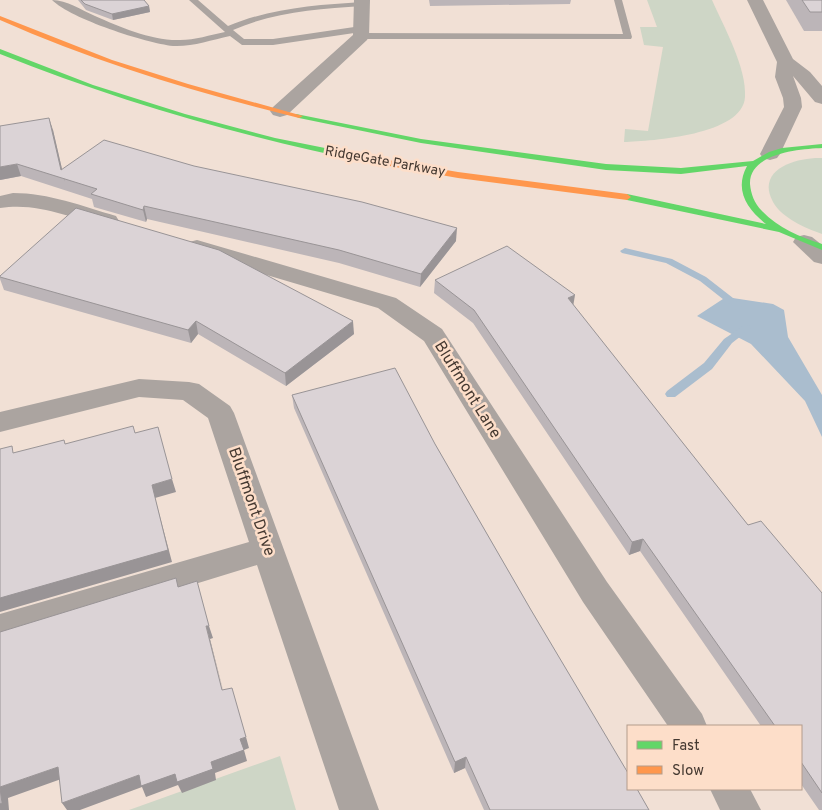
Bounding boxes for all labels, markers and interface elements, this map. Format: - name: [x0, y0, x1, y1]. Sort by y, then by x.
- street label: RidgeGate Parkway: [323, 143, 447, 181]
- street label: Bluffmont Lane: [429, 338, 505, 442]
- street label: Bluffmont Drive: [223, 445, 279, 559]
- legend: [627, 725, 802, 790]
- text: Fast: [672, 737, 700, 756]
- text: Slow: [672, 762, 704, 781]

